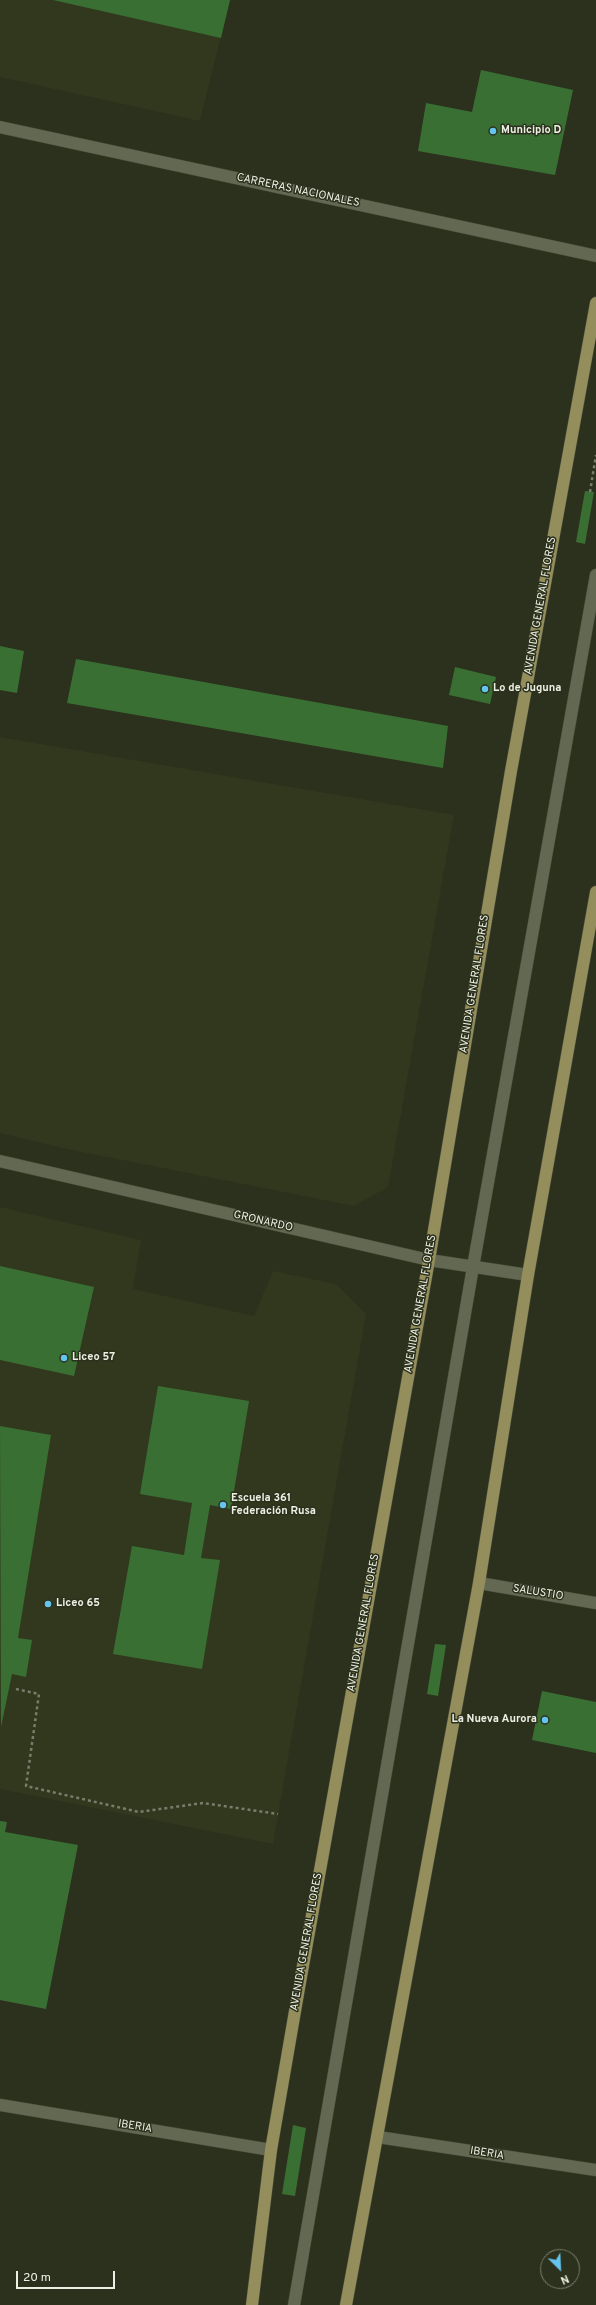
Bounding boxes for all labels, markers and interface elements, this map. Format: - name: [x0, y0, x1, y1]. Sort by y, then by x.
- place label: Municipio D: [501, 124, 561, 138]
- marker: Municipio D: [488, 126, 498, 136]
- street label: CARRERAS NACIONALES: [235, 172, 361, 210]
- street label: AVENIDA GENERAL FLORES: [522, 536, 560, 676]
- place label: Lo de Juguna: [493, 682, 561, 696]
- marker: Lo de Juguna: [480, 684, 490, 694]
- street label: AVENIDA GENERAL FLORES: [458, 914, 492, 1054]
- street label: GRONARDO: [232, 1209, 294, 1235]
- street label: AVENIDA GENERAL FLORES: [402, 1234, 440, 1374]
- place label: Liceo 57: [72, 1351, 115, 1365]
- marker: Liceo 57: [59, 1353, 69, 1363]
- place label: Escuela 361 Federación Rusa: [231, 1492, 316, 1518]
- marker: Escuela 361 Federación Rusa: [218, 1500, 228, 1510]
- street label: AVENIDA GENERAL FLORES: [345, 1553, 383, 1693]
- street label: SALUSTIO: [512, 1582, 564, 1604]
- place label: Liceo 65: [56, 1597, 100, 1611]
- marker: Liceo 65: [43, 1599, 53, 1609]
- place label: La Nueva Aurora: [451, 1713, 537, 1727]
- marker: La Nueva Aurora: [540, 1715, 550, 1725]
- street label: AVENIDA GENERAL FLORES: [288, 1872, 326, 2012]
- street label: IBERIA: [117, 2118, 153, 2136]
- street label: IBERIA: [469, 2145, 505, 2163]
- north arrow: [540, 2249, 580, 2289]
- scale bar: [18, 2263, 117, 2289]
- text: 20 m: [23, 2270, 51, 2286]
- text: N: [558, 2271, 571, 2287]

